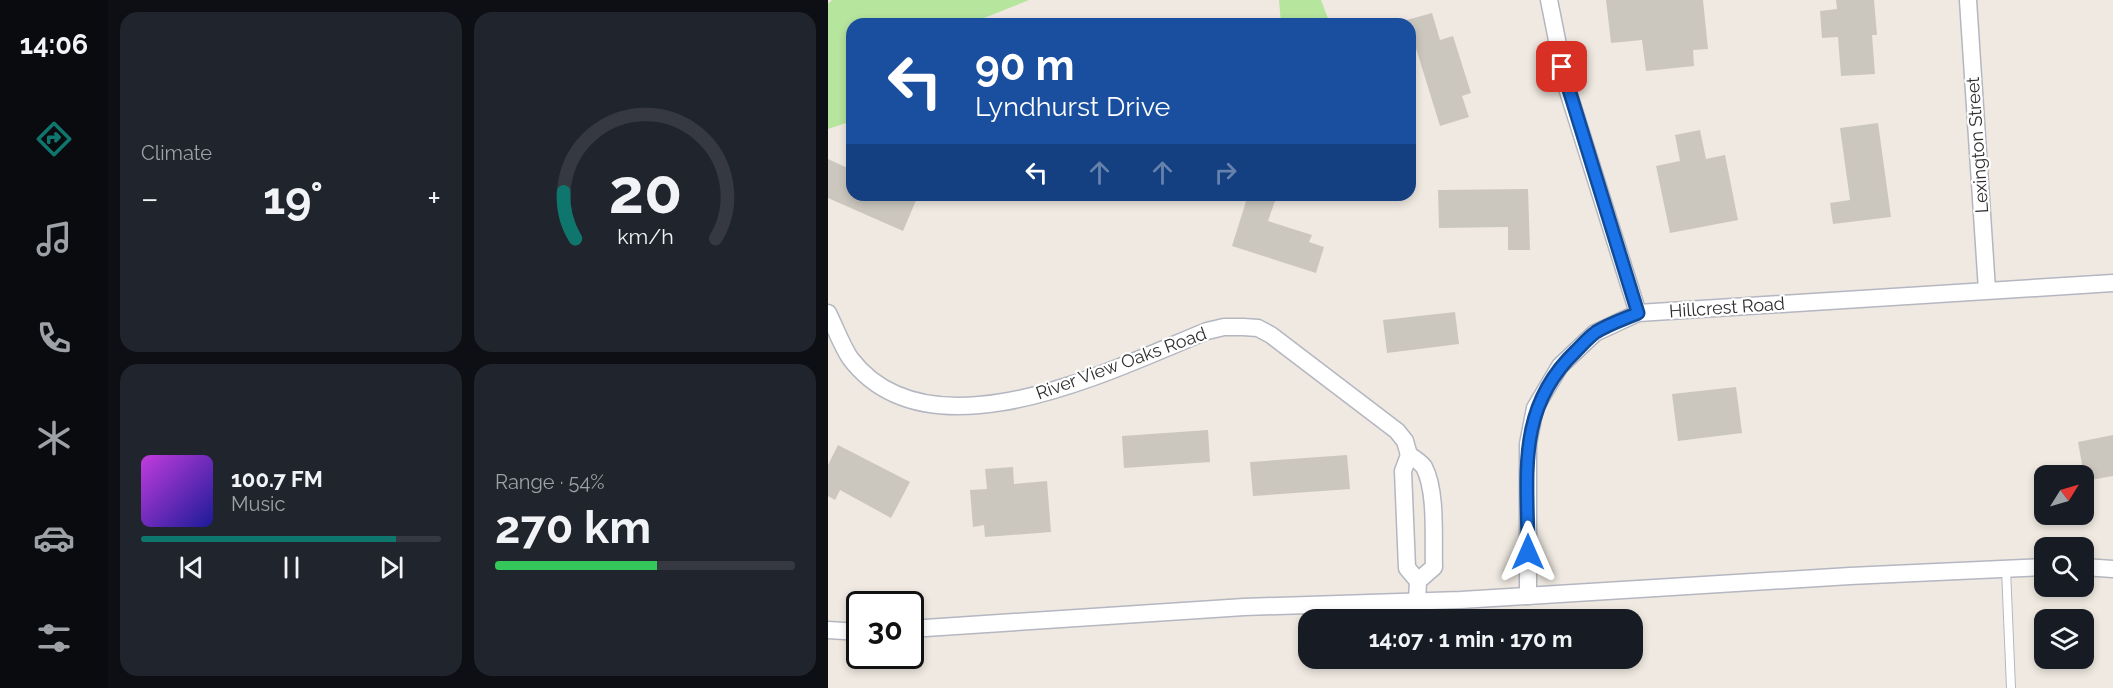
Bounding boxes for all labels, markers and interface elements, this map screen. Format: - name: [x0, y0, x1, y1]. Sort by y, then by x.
- text: 14:06: [20, 29, 88, 60]
- text: 90 m: [975, 41, 1075, 90]
- pin: [1536, 41, 1587, 92]
- icon: left: [876, 42, 954, 120]
- icon: arrive: [1545, 50, 1578, 83]
- street label: Lexington Street: [1962, 76, 1992, 214]
- text: Lyndhurst Drive: [975, 91, 1170, 122]
- icon: directions: [33, 118, 75, 160]
- text: Climate: [141, 141, 212, 165]
- text: 20: [608, 154, 682, 228]
- icon: left: [1020, 156, 1053, 189]
- icon: ahead: [1083, 156, 1116, 189]
- icon: ahead: [1146, 156, 1179, 189]
- icon: right: [1209, 156, 1242, 189]
- text: 19°: [263, 172, 323, 225]
- text: −: [141, 179, 159, 218]
- text: +: [427, 179, 441, 218]
- icon: music: [33, 218, 75, 260]
- text: km/h: [617, 224, 673, 249]
- street label: Hillcrest Road: [1668, 292, 1786, 322]
- icon: phone: [33, 317, 75, 359]
- street label: River View Oaks Road: [1033, 322, 1209, 404]
- icon: climate: [33, 417, 75, 459]
- north arrow: [2034, 465, 2094, 525]
- map controls: [2034, 465, 2094, 669]
- text: 100.7 FM: [231, 466, 323, 492]
- text: Range · 54%: [495, 470, 605, 494]
- text: Music: [231, 492, 285, 516]
- text: 270 km: [495, 501, 651, 554]
- icon: car: [33, 517, 75, 559]
- position arrow: [1496, 520, 1560, 584]
- button: search: [2034, 537, 2094, 597]
- icon: previous: [175, 551, 208, 584]
- icon: pause: [275, 551, 308, 584]
- icon: next: [375, 551, 408, 584]
- speed limit sign: 30: [846, 591, 924, 669]
- button: layers: [2034, 609, 2094, 669]
- icon: filters: [33, 617, 75, 659]
- text: 14:07 · 1 min · 170 m: [1369, 626, 1572, 652]

